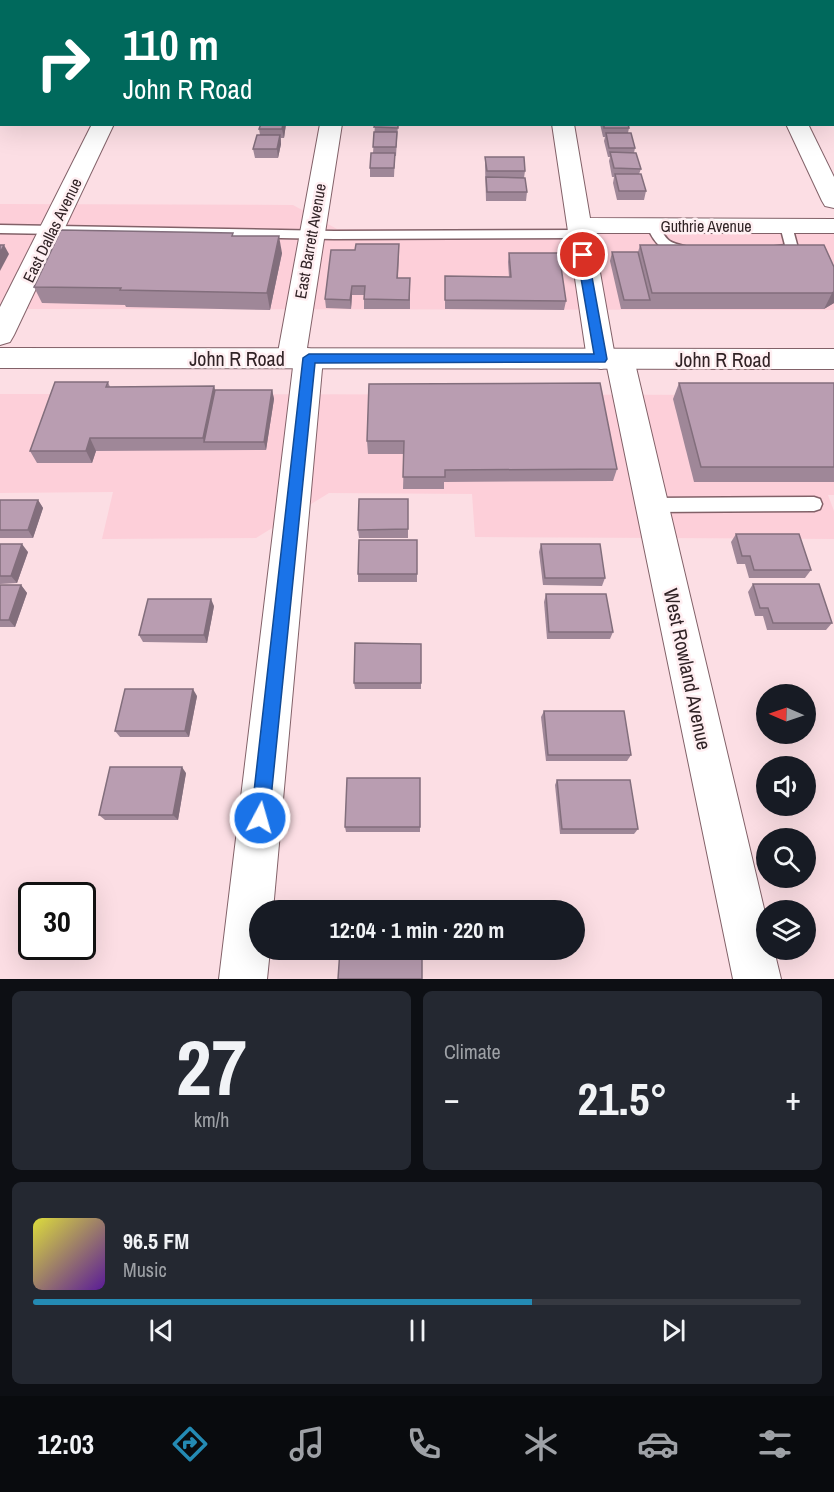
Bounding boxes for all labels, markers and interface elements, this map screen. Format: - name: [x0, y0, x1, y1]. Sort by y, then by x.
- text: 110 m: [123, 17, 219, 73]
- icon: right: [24, 24, 102, 102]
- text: John R Road: [123, 71, 252, 107]
- street label: East Dallas Avenue: [17, 174, 87, 286]
- street label: East Barrett Avenue: [289, 182, 331, 300]
- street label: Guthrie Avenue: [661, 215, 751, 237]
- pin: [557, 229, 608, 280]
- icon: arrive: [566, 238, 599, 271]
- street label: John R Road: [189, 345, 285, 372]
- street label: John R Road: [675, 346, 771, 373]
- street label: West Rowland Avenue: [658, 586, 718, 752]
- north arrow: [756, 684, 816, 744]
- map controls: [756, 684, 816, 960]
- button: sound: [756, 756, 816, 816]
- position arrow: [228, 786, 292, 850]
- button: search: [756, 828, 816, 888]
- speed limit sign: 30: [18, 882, 96, 960]
- button: layers: [756, 900, 816, 960]
- text: 12:04 · 1 min · 220 m: [330, 915, 504, 945]
- text: 27: [176, 1014, 247, 1119]
- text: Climate: [444, 1038, 501, 1065]
- text: 21.5°: [578, 1068, 667, 1129]
- text: −: [444, 1076, 460, 1120]
- text: +: [785, 1076, 801, 1120]
- text: km/h: [194, 1106, 229, 1133]
- text: 96.5 FM: [123, 1226, 189, 1256]
- text: Music: [123, 1256, 167, 1283]
- icon: previous: [145, 1314, 178, 1347]
- icon: pause: [401, 1314, 434, 1347]
- icon: next: [657, 1314, 690, 1347]
- icon: directions: [169, 1423, 211, 1465]
- icon: music: [286, 1423, 328, 1465]
- icon: phone: [403, 1423, 445, 1465]
- icon: climate: [520, 1423, 562, 1465]
- icon: car: [637, 1423, 679, 1465]
- icon: filters: [754, 1423, 796, 1465]
- text: 12:03: [38, 1426, 94, 1462]

